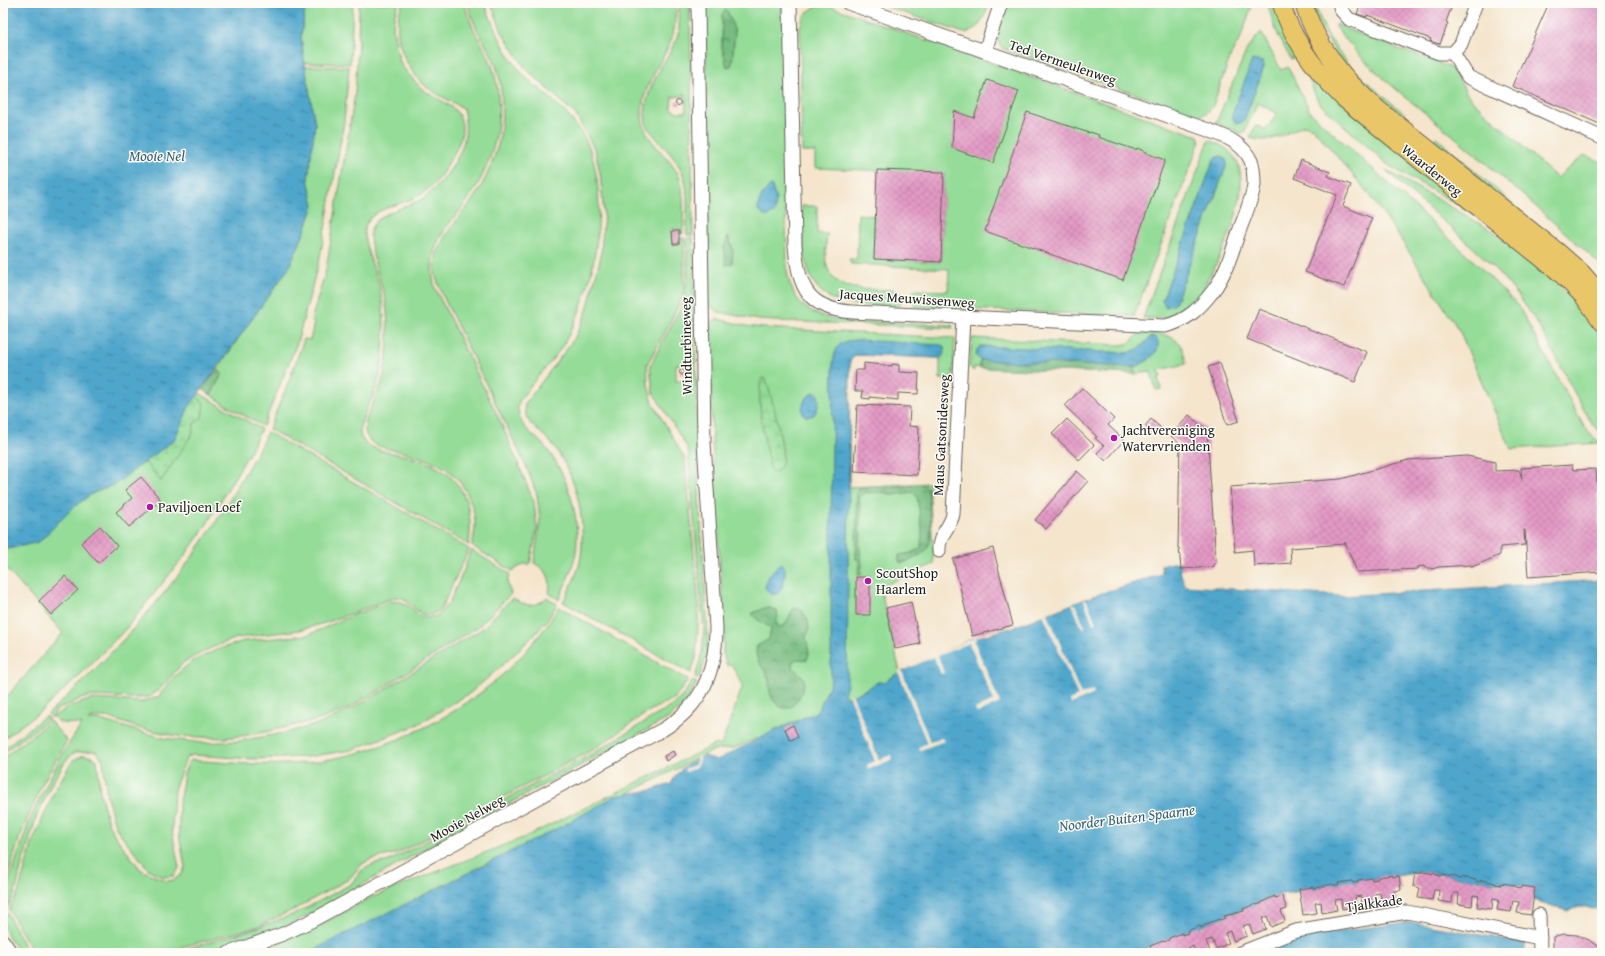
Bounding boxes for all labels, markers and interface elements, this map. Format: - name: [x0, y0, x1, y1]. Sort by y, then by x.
- street label: Ted Vermeulenweg: [1007, 34, 1119, 90]
- street label: Waarderweg: [1397, 139, 1467, 201]
- water label: Mooie Nel: [129, 145, 185, 166]
- street label: Jacques Meuwissenweg: [837, 283, 975, 313]
- street label: Windturbineweg: [675, 297, 697, 395]
- street label: Maus Gatsonidesweg: [928, 374, 954, 496]
- place label: Jachtvereniging Watervrienden: [1120, 420, 1215, 456]
- marker: Jachtvereniging Watervrienden: [1109, 433, 1119, 443]
- place label: Paviljoen Loef: [158, 497, 242, 517]
- marker: Paviljoen Loef: [145, 502, 155, 512]
- place label: ScoutShop Haarlem: [876, 563, 939, 599]
- marker: ScoutShop Haarlem: [863, 576, 873, 586]
- street label: Mooie Nelweg: [426, 789, 508, 847]
- water label: Noorder Buiten Spaarne: [1058, 799, 1196, 836]
- street label: Tjalkkade: [1344, 889, 1404, 917]

